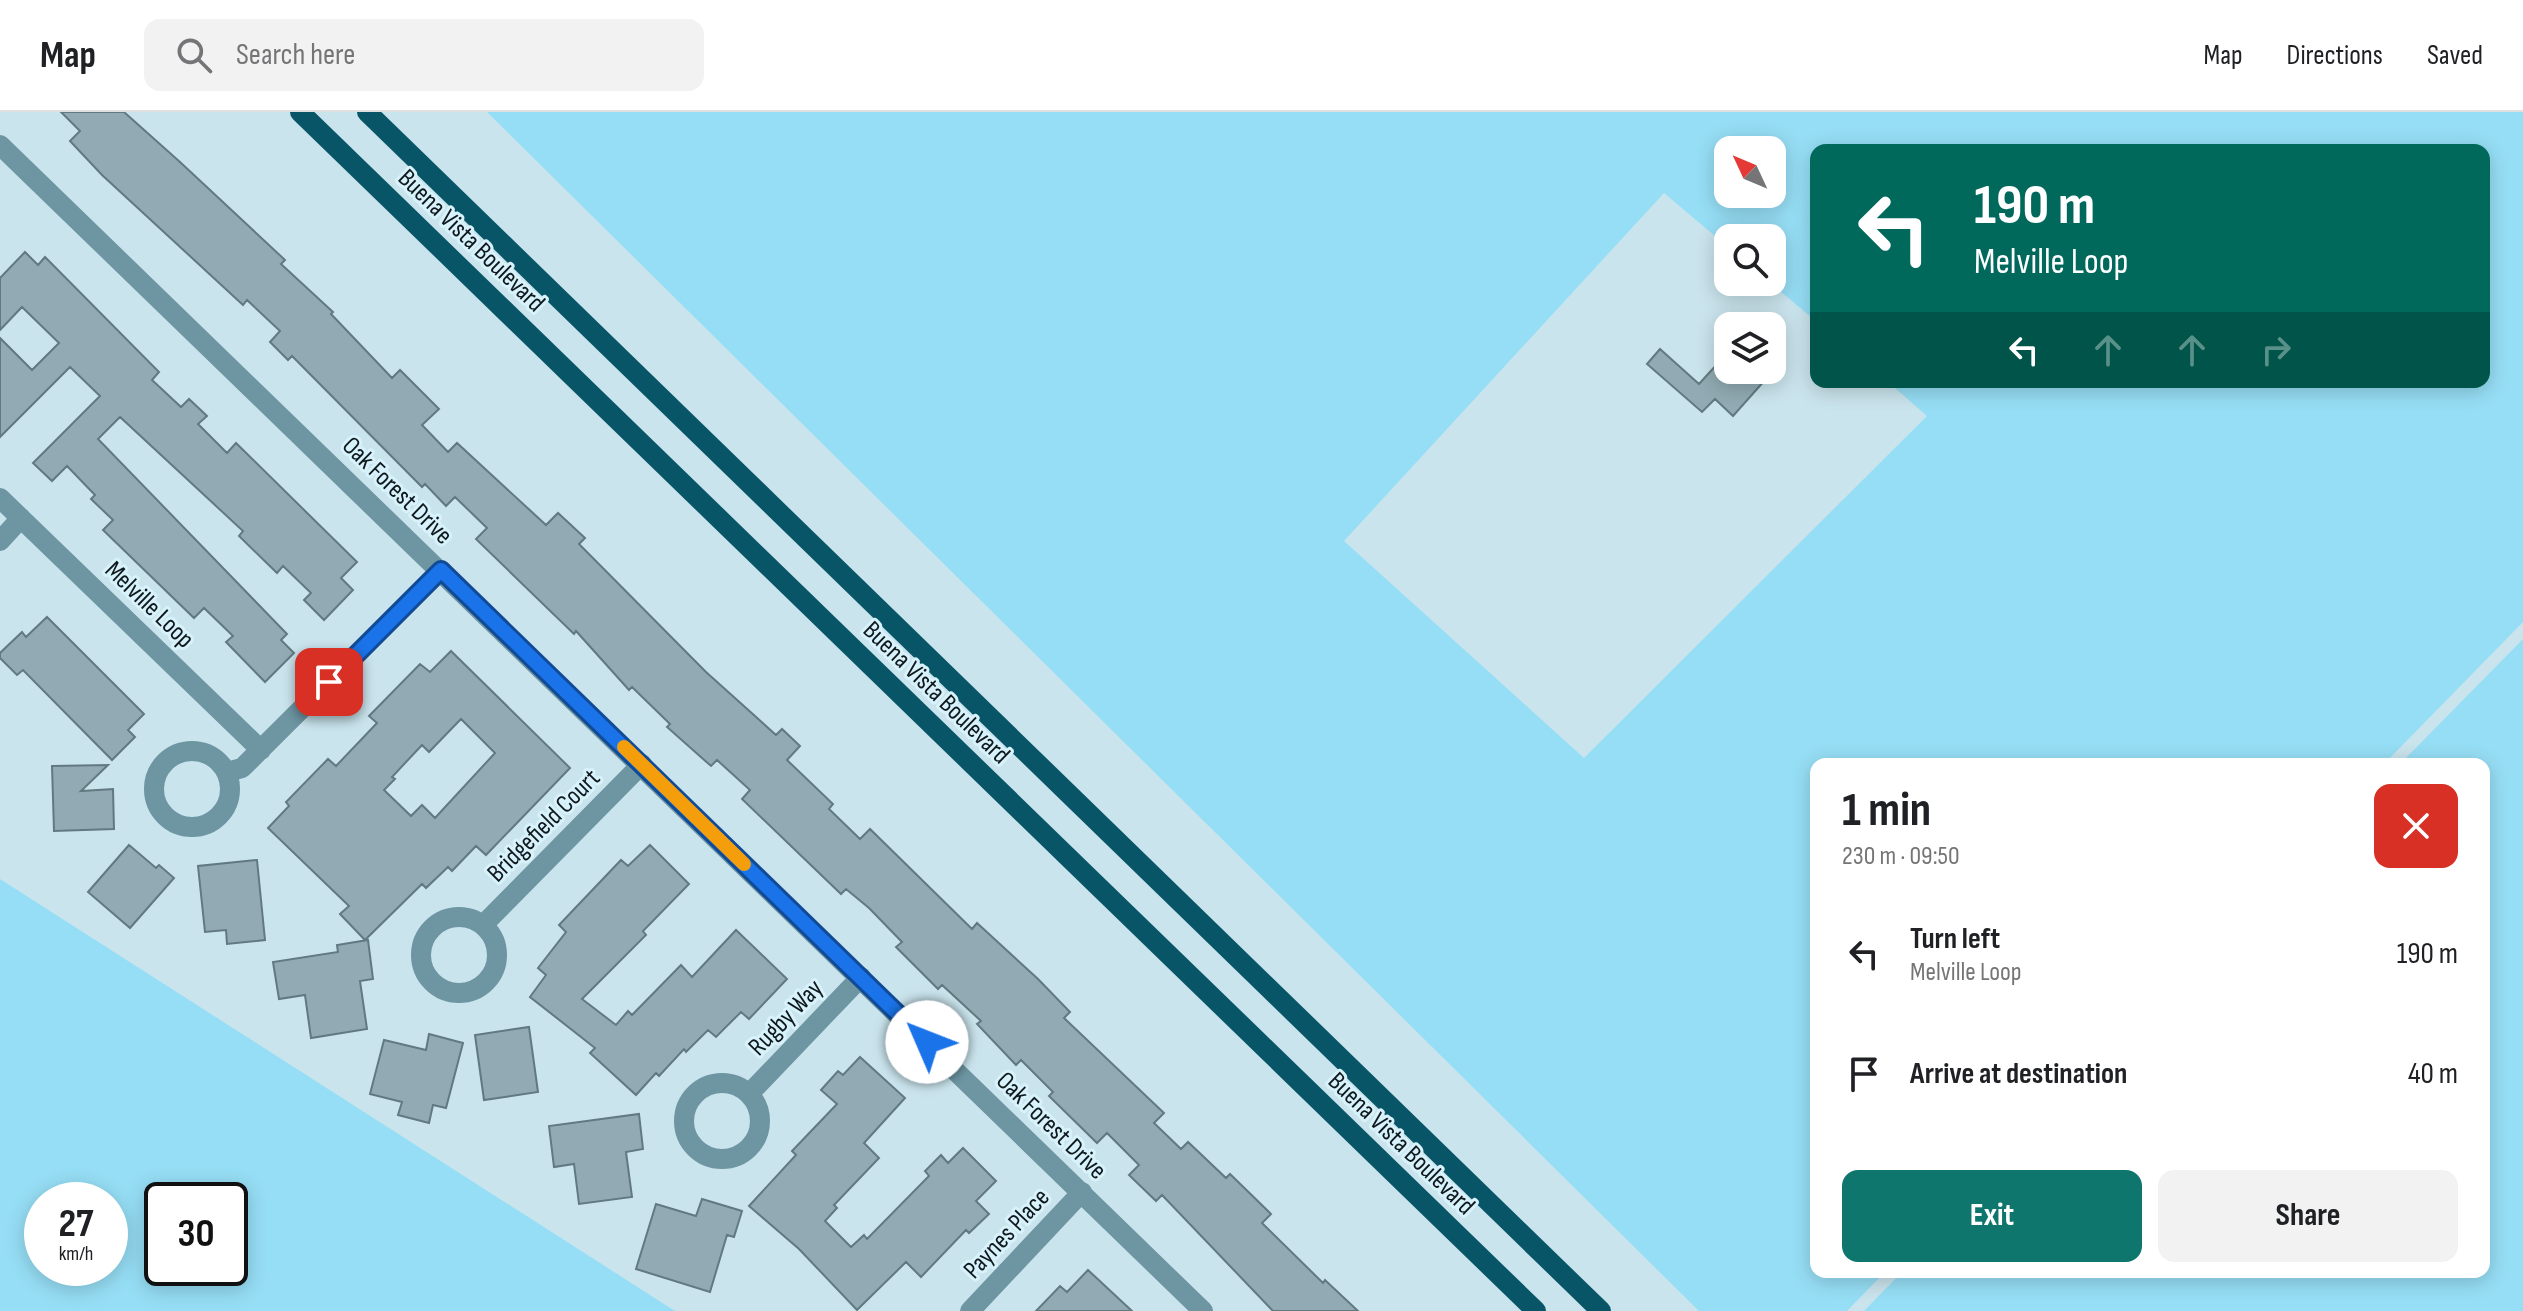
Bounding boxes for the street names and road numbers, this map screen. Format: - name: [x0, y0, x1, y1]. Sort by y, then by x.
- street label: Buena Vista Boulevard: [391, 163, 551, 319]
- street label: Oak Forest Drive: [335, 431, 459, 551]
- street label: Melville Loop: [98, 555, 200, 655]
- street label: Buena Vista Boulevard: [856, 615, 1016, 771]
- street label: Bridgefield Court: [481, 763, 607, 889]
- street label: Rugby Way: [742, 973, 830, 1063]
- street label: Oak Forest Drive: [989, 1066, 1113, 1186]
- street label: Buena Vista Boulevard: [1321, 1066, 1481, 1222]
- street label: Paynes Place: [957, 1182, 1057, 1286]

